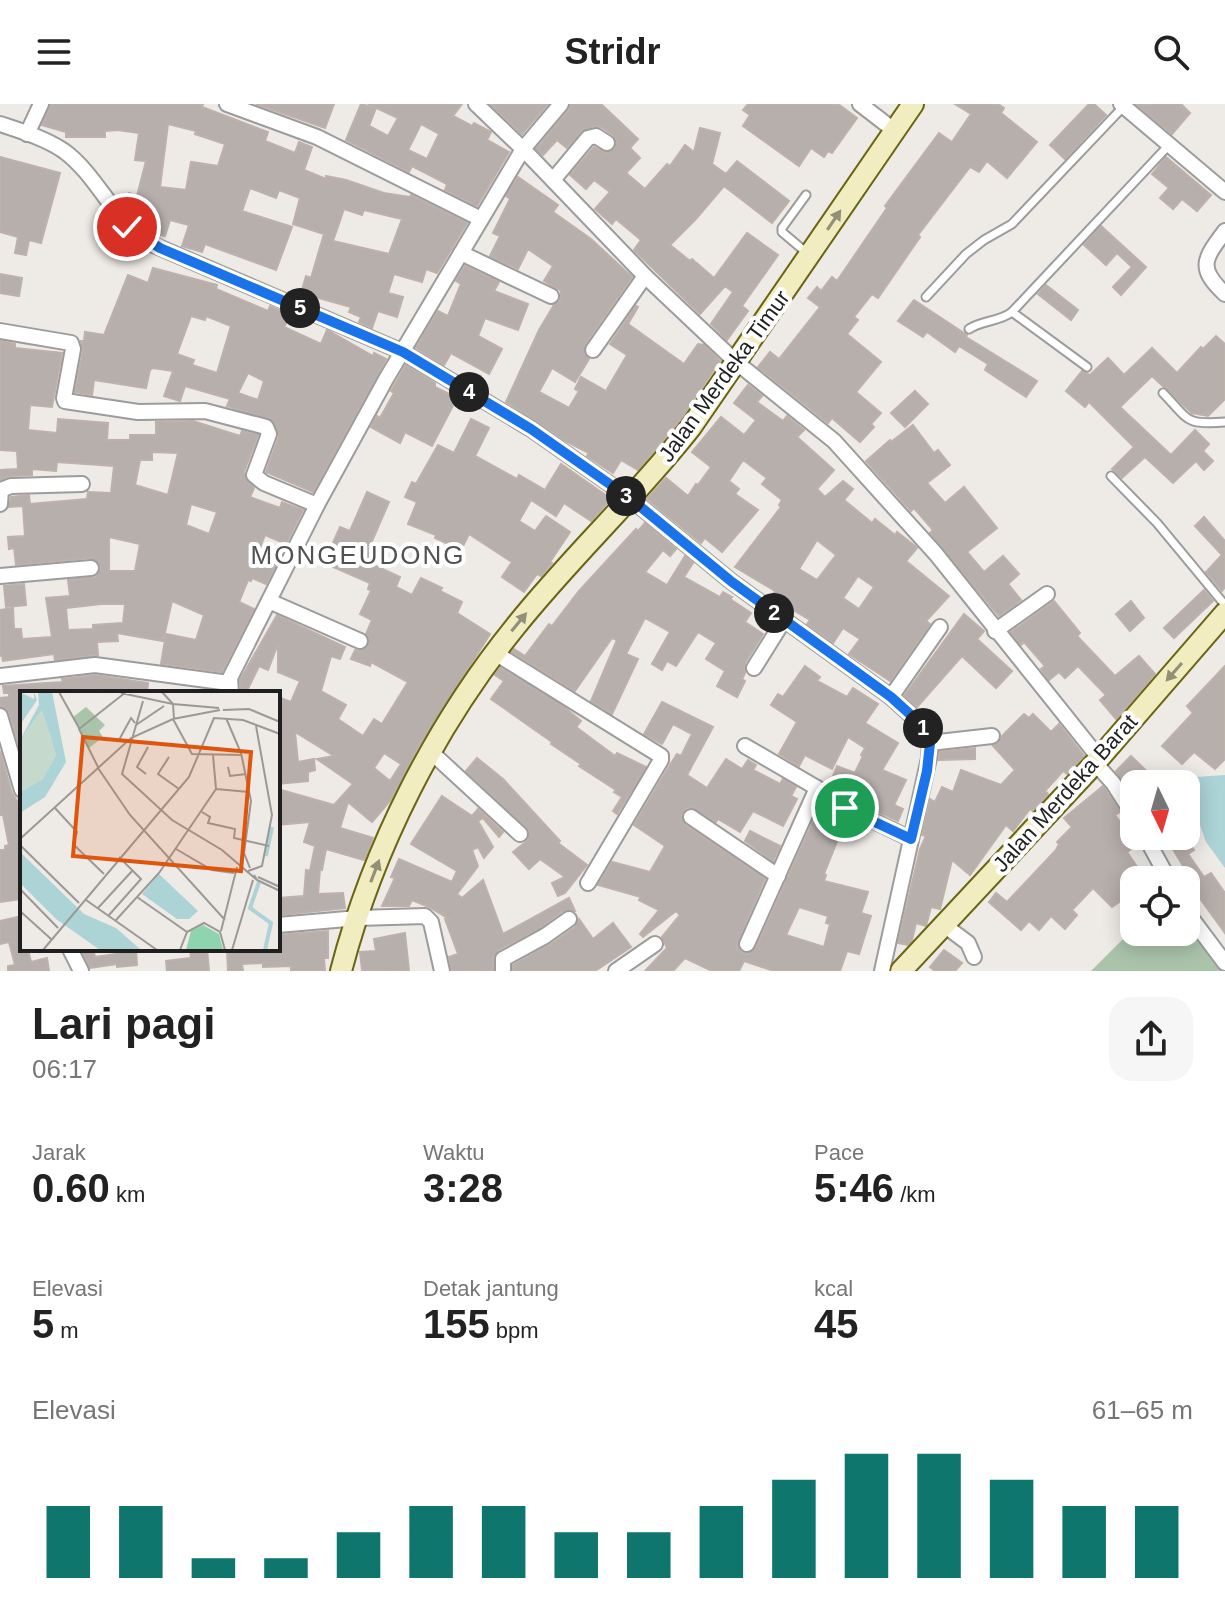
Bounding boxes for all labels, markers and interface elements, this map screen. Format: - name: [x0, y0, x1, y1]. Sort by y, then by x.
- icon: menu: [32, 30, 76, 74]
- icon: search: [1149, 30, 1193, 74]
- text: Stridr: [564, 31, 661, 72]
- pin: [93, 193, 161, 261]
- icon: check: [105, 205, 149, 249]
- one-way arrow: [826, 210, 841, 231]
- street label: Jalan Merdeka Timur: [654, 286, 794, 466]
- pin: 5: [280, 288, 320, 328]
- text: 5: [294, 295, 306, 320]
- pin: 4: [449, 372, 489, 412]
- text: 4: [463, 379, 475, 404]
- pin: 3: [606, 476, 646, 516]
- text: 3: [620, 483, 632, 508]
- district label: MONGEUDONG: [251, 540, 466, 570]
- pin: 2: [754, 593, 794, 633]
- text: 2: [768, 600, 780, 625]
- one-way arrow: [510, 613, 527, 633]
- one-way arrow: [1166, 661, 1183, 681]
- inset map: [20, 691, 280, 951]
- pin: 1: [903, 708, 943, 748]
- street label: Jalan Merdeka Barat: [988, 709, 1142, 877]
- text: 1: [917, 715, 929, 740]
- north arrow: [1120, 770, 1200, 850]
- map controls: [1120, 770, 1200, 946]
- pin: [811, 774, 879, 842]
- icon: arrive: [823, 786, 867, 830]
- one-way arrow: [369, 859, 382, 883]
- button: locate: [1120, 866, 1200, 946]
- button: share: [1109, 997, 1193, 1081]
- text: Lari pagi: [32, 999, 215, 1048]
- text: 06:17: [32, 1054, 97, 1084]
- text: Jarak: [32, 1140, 86, 1165]
- text: Waktu: [423, 1140, 485, 1165]
- text: Pace: [814, 1140, 864, 1165]
- text: 0.60: [32, 1166, 110, 1210]
- text: 3:28: [423, 1166, 503, 1210]
- text: 5:46: [814, 1166, 894, 1210]
- text: km: [110, 1182, 145, 1207]
- text: /km: [894, 1182, 936, 1207]
- text: Elevasi: [32, 1276, 103, 1301]
- text: Detak jantung: [423, 1276, 559, 1301]
- text: kcal: [814, 1276, 853, 1301]
- text: 5: [32, 1302, 54, 1346]
- text: 155: [423, 1302, 490, 1346]
- text: 45: [814, 1302, 859, 1346]
- text: m: [54, 1318, 79, 1343]
- text: bpm: [490, 1318, 539, 1343]
- text: Elevasi: [32, 1395, 116, 1425]
- text: 61–65 m: [1092, 1395, 1193, 1425]

